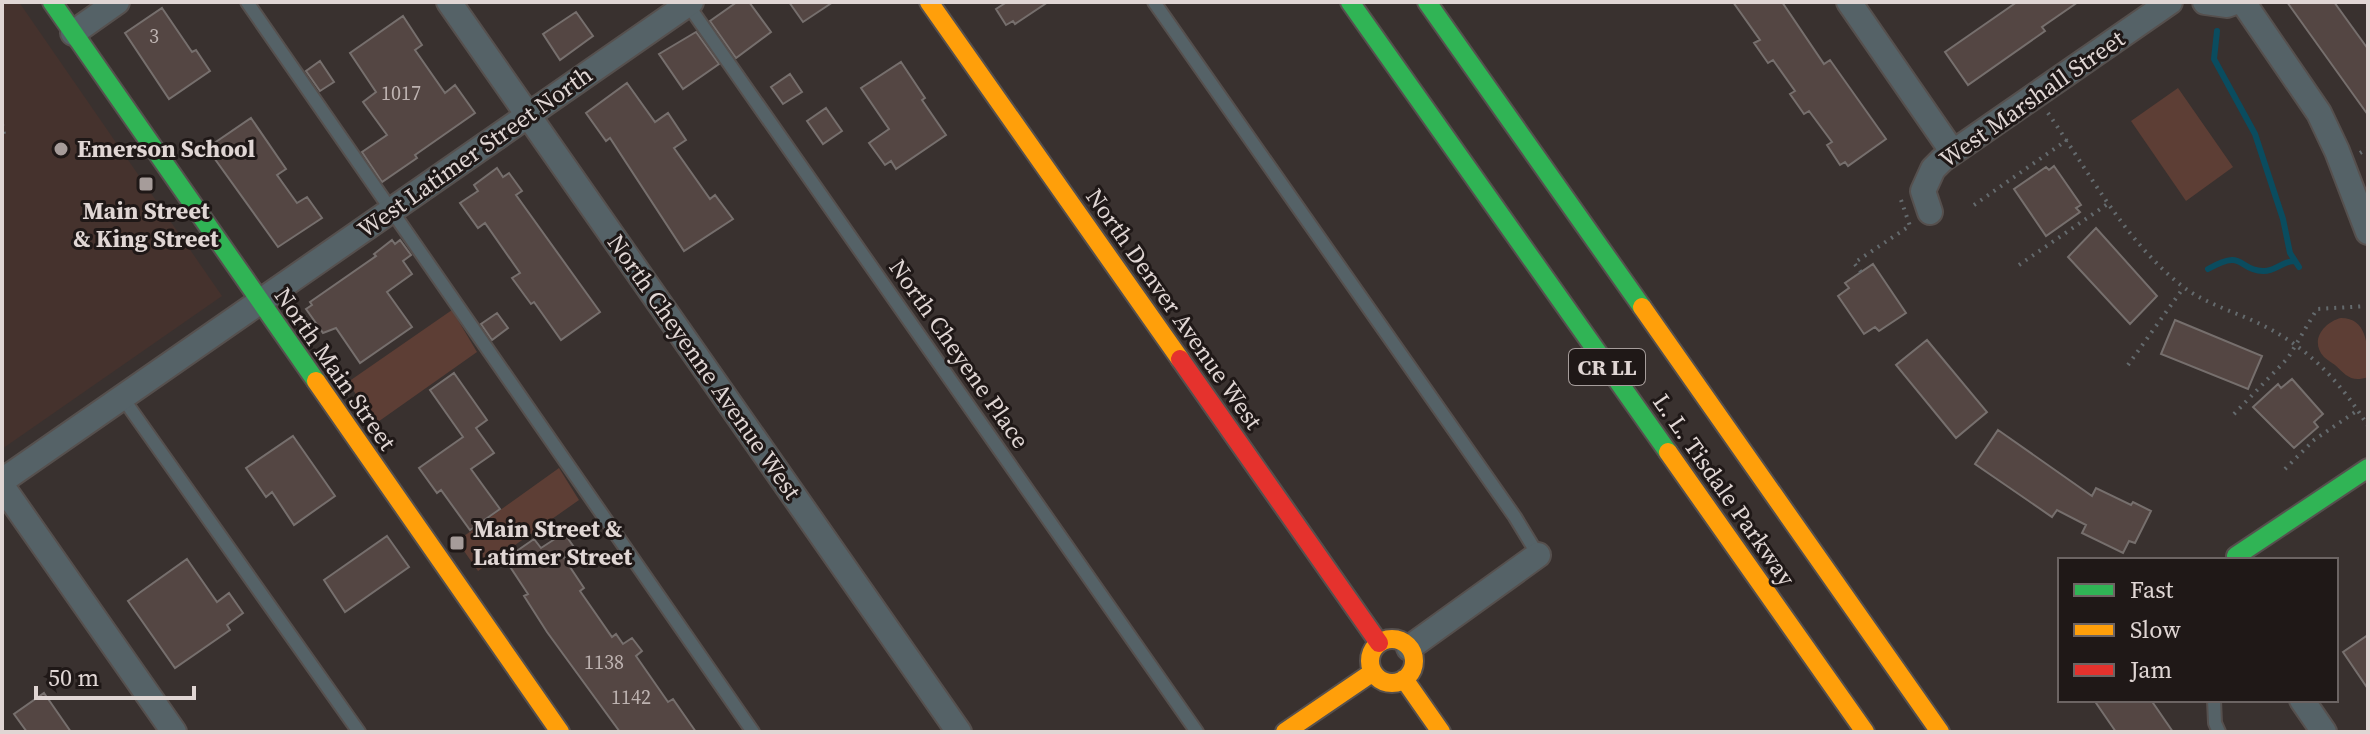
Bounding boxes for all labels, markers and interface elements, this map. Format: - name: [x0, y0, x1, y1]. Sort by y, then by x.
- house number: 3: [149, 22, 159, 50]
- street label: West Marshall Street: [1932, 22, 2131, 175]
- street label: West Latimer Street North: [351, 58, 599, 245]
- house number: 1017: [381, 79, 421, 107]
- place label: Emerson School: [77, 132, 256, 165]
- marker: Emerson School: [52, 140, 70, 158]
- marker: Main Street & King Street: [137, 175, 155, 193]
- street label: North Denver Avenue West: [1079, 182, 1270, 436]
- place label: Main Street & King Street: [73, 194, 219, 255]
- street label: North Cheyenne Avenue West: [600, 227, 809, 506]
- street label: North Cheyene Place: [882, 252, 1037, 455]
- street label: North Main Street: [267, 281, 404, 457]
- road number: CR LL: [1569, 349, 1645, 385]
- street label: L. L. Tisdale Parkway: [1646, 387, 1804, 593]
- place label: Main Street & Latimer Street: [473, 512, 633, 573]
- marker: Main Street & Latimer Street: [448, 534, 466, 552]
- legend: [2058, 558, 2338, 702]
- text: Fast: [2130, 573, 2174, 606]
- text: Slow: [2130, 613, 2181, 646]
- house number: 1138: [584, 648, 624, 676]
- scale bar: [36, 650, 194, 700]
- text: Jam: [2129, 653, 2172, 686]
- text: 50 m: [48, 661, 99, 694]
- house number: 1142: [611, 683, 651, 711]

